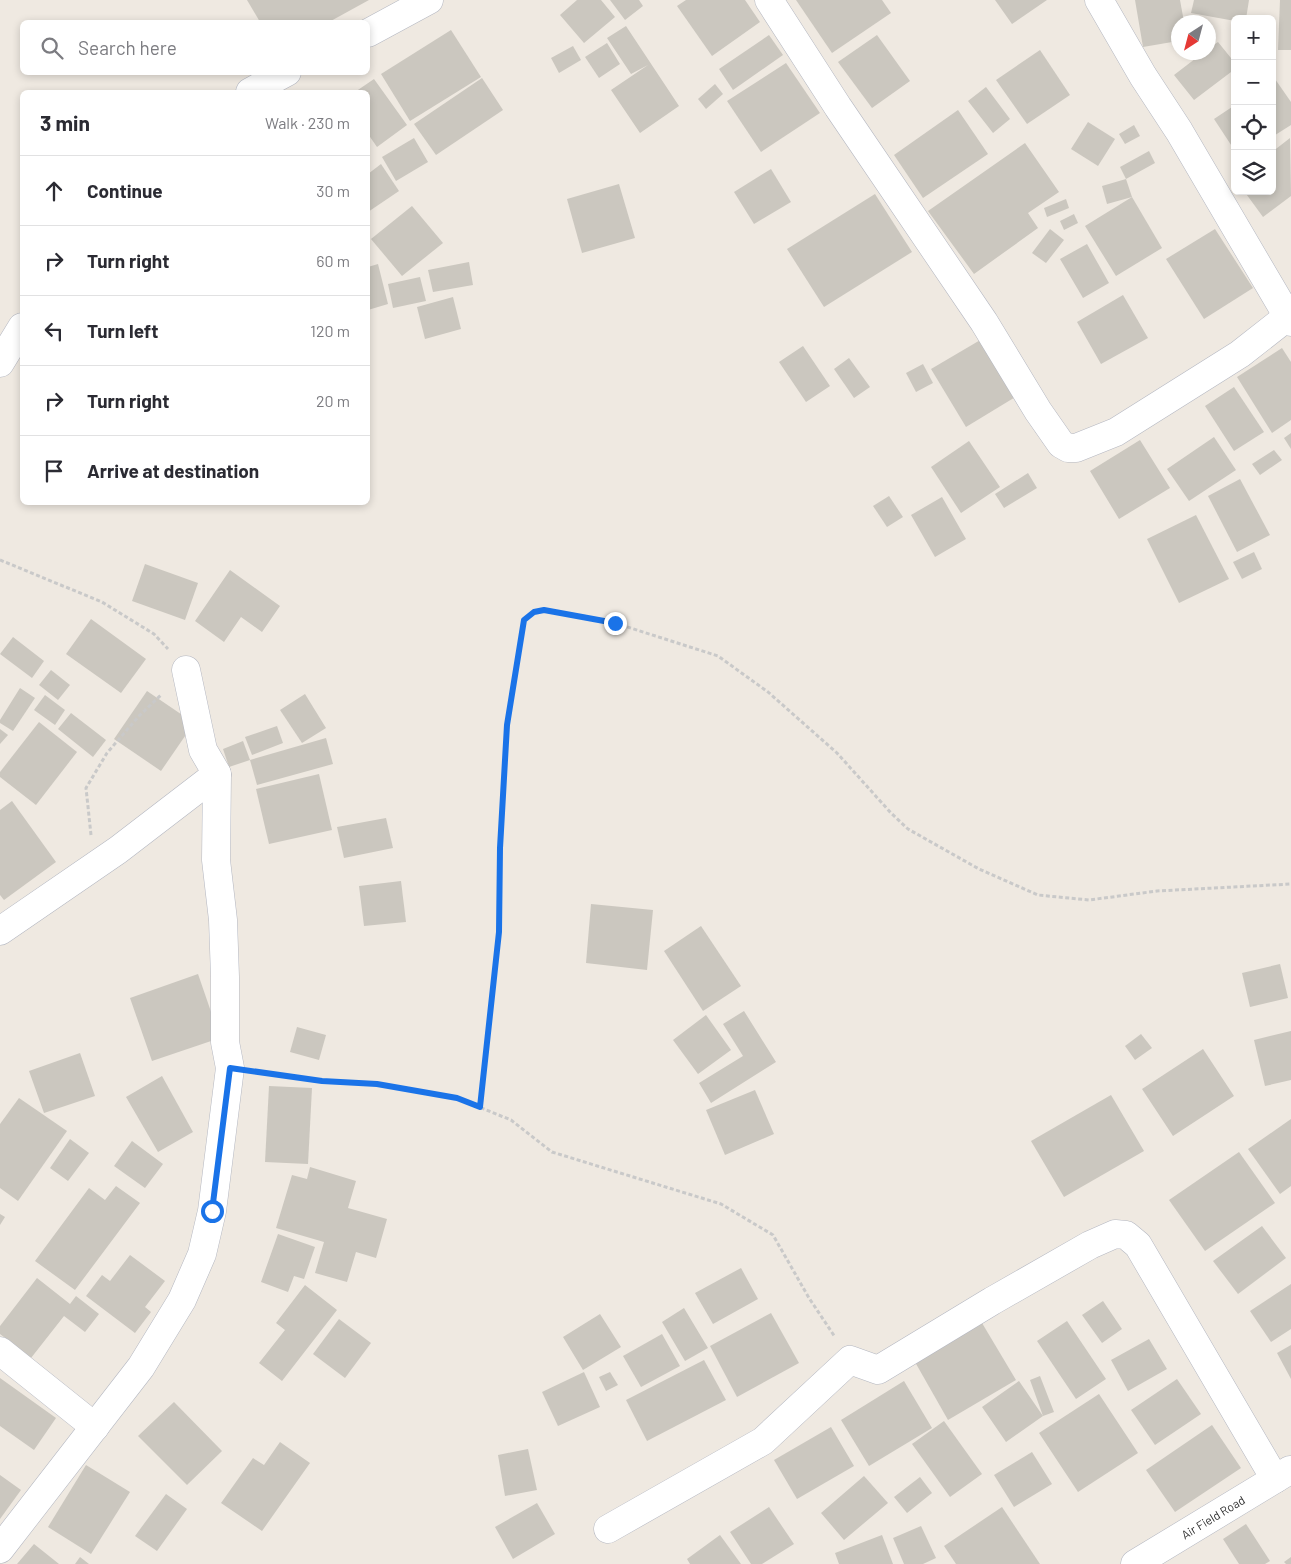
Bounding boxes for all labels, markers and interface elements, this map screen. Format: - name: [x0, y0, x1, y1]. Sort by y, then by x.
- north arrow: [1171, 15, 1216, 60]
- map controls: [1231, 15, 1276, 195]
- button: +: [1231, 15, 1276, 60]
- search box: [20, 20, 370, 75]
- icon: search: [38, 34, 66, 62]
- text: Search here: [78, 36, 177, 59]
- button: −: [1231, 60, 1276, 105]
- button: locate: [1231, 105, 1276, 150]
- text: 3 min: [40, 110, 90, 135]
- text: Walk · 230 m: [265, 113, 350, 132]
- button: layers: [1231, 150, 1276, 195]
- icon: ahead: [40, 177, 68, 205]
- text: Continue: [87, 179, 163, 202]
- text: 30 m: [316, 181, 350, 200]
- icon: right: [40, 247, 68, 275]
- text: Turn right: [87, 249, 169, 272]
- text: 60 m: [316, 251, 350, 270]
- icon: left: [40, 317, 68, 345]
- text: Turn left: [87, 319, 158, 342]
- text: 120 m: [310, 321, 350, 340]
- icon: right: [40, 387, 68, 415]
- text: Turn right: [87, 389, 169, 412]
- text: 20 m: [316, 391, 350, 410]
- icon: arrive: [40, 457, 68, 485]
- text: Arrive at destination: [87, 459, 259, 482]
- route end: [604, 612, 627, 635]
- route start: [201, 1200, 224, 1223]
- street label: Air Field Road: [1179, 1492, 1247, 1541]

